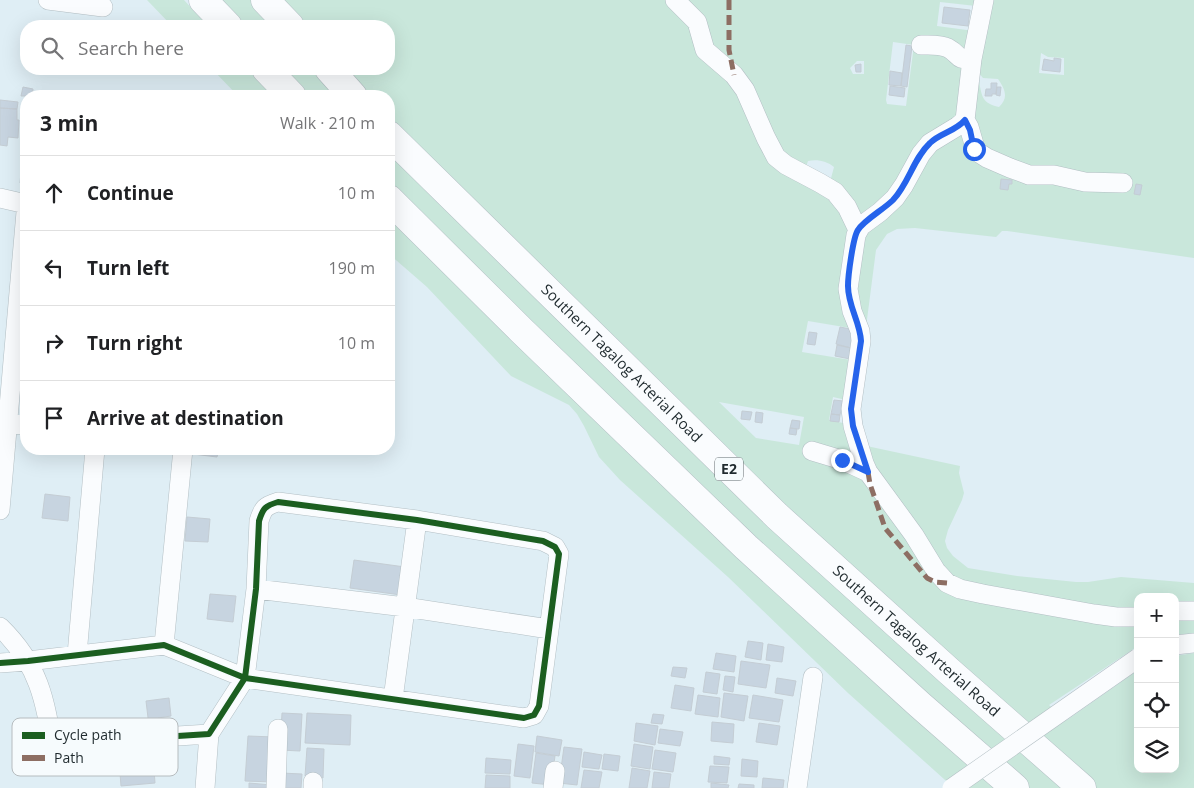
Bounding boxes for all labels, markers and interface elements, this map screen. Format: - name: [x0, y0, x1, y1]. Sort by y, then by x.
- search box: [20, 20, 395, 75]
- icon: search: [38, 34, 66, 62]
- text: Search here: [78, 35, 184, 61]
- text: 3 min: [40, 109, 98, 137]
- text: Walk · 210 m: [280, 112, 375, 134]
- route start: [963, 138, 986, 161]
- icon: ahead: [40, 179, 68, 207]
- text: Continue: [87, 180, 174, 206]
- text: 10 m: [338, 182, 375, 204]
- icon: left: [40, 254, 68, 282]
- text: Turn left: [87, 255, 169, 281]
- text: 190 m: [329, 257, 375, 279]
- street label: Southern Tagalog Arterial Road: [538, 279, 707, 446]
- icon: right: [40, 329, 68, 357]
- text: Turn right: [87, 330, 182, 356]
- text: 10 m: [338, 332, 375, 354]
- icon: arrive: [40, 404, 68, 432]
- text: Arrive at destination: [87, 405, 284, 431]
- route end: [831, 449, 854, 472]
- road number: E2: [715, 458, 743, 480]
- street label: Southern Tagalog Arterial Road: [829, 560, 1005, 721]
- map controls: [1134, 593, 1179, 773]
- button: +: [1134, 593, 1179, 638]
- button: −: [1134, 638, 1179, 683]
- button: locate: [1134, 683, 1179, 728]
- legend: [12, 718, 178, 776]
- text: Cycle path: [54, 725, 122, 744]
- button: layers: [1134, 728, 1179, 773]
- text: Path: [54, 748, 84, 767]

